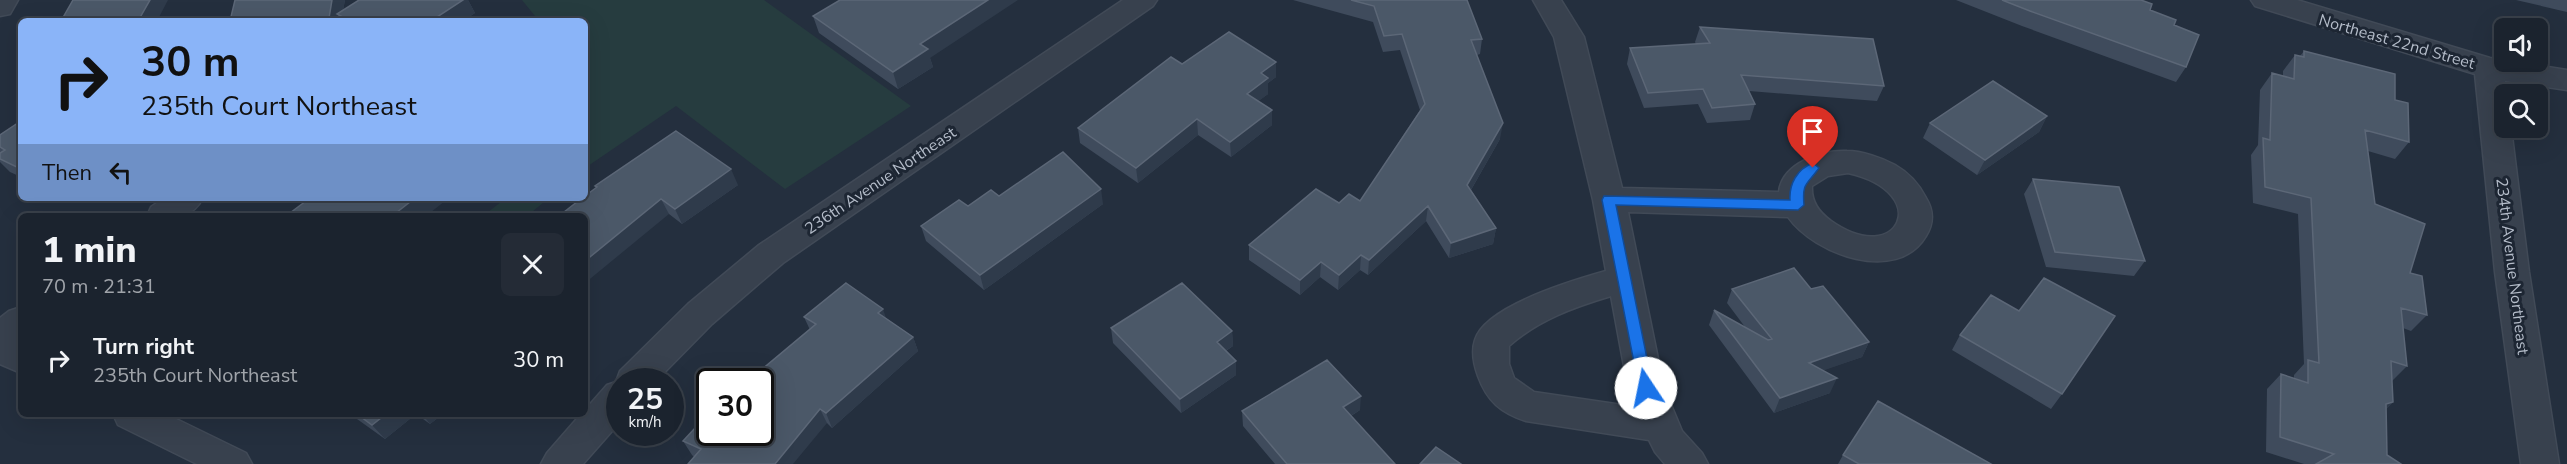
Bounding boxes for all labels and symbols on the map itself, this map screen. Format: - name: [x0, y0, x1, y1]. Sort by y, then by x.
- street label: Northeast 22nd Street: [2316, 9, 2478, 75]
- pin: [1787, 106, 1838, 168]
- street label: 236th Avenue Northeast: [801, 122, 961, 240]
- street label: 234th Avenue Northeast: [2490, 176, 2534, 356]
- position arrow: [1614, 356, 1678, 420]
- speed limit sign: 30: [696, 368, 774, 446]

